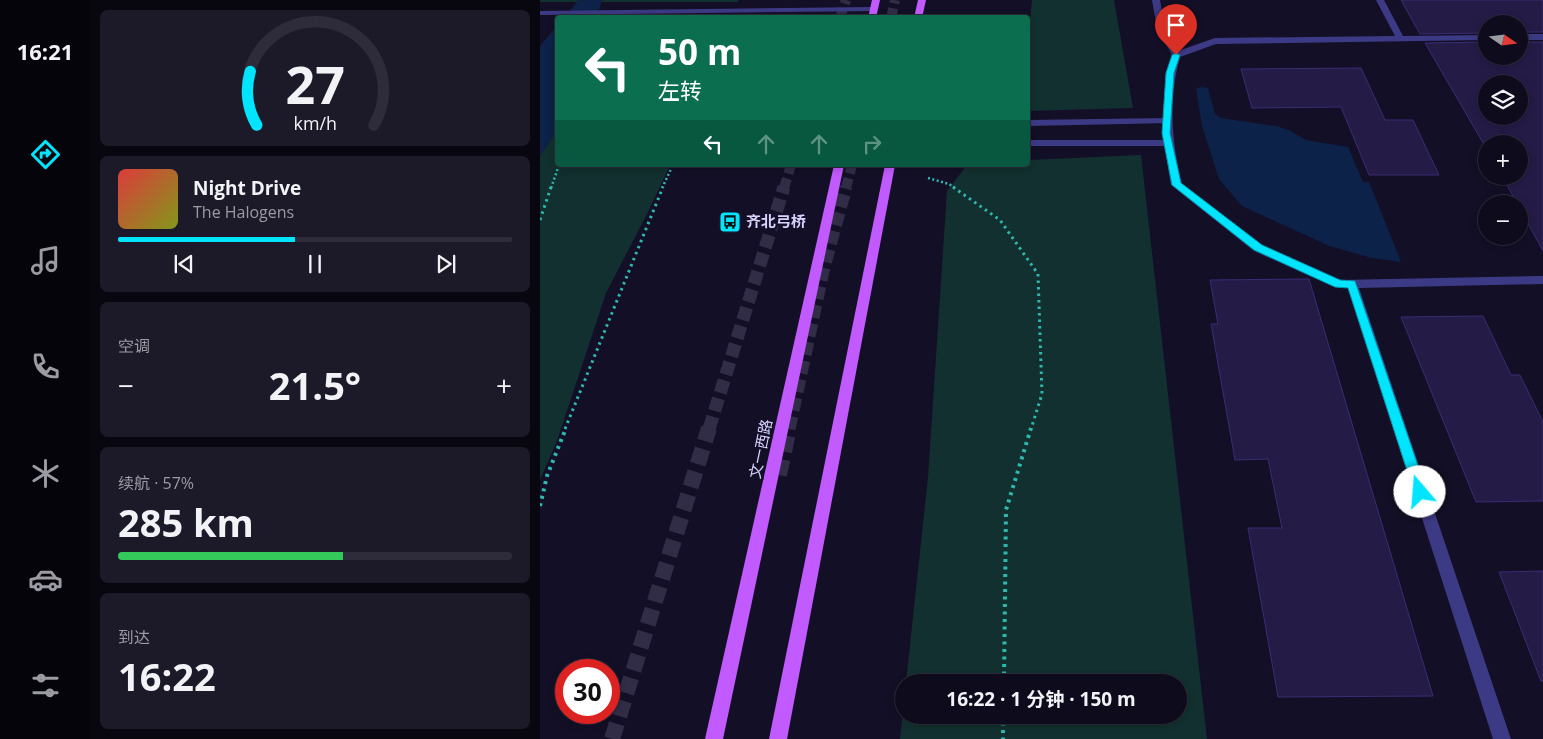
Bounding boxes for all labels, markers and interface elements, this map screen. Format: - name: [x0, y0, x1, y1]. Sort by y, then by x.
- pin: [1155, 4, 1197, 55]
- icon: arrive: [1162, 11, 1190, 39]
- north arrow: [1478, 15, 1528, 65]
- map controls: [1478, 15, 1528, 245]
- text: 50 m: [658, 28, 741, 75]
- icon: left: [575, 35, 640, 100]
- text: 16:21: [17, 36, 73, 66]
- text: 27: [285, 48, 345, 119]
- text: 左转: [658, 75, 702, 105]
- button: layers: [1478, 75, 1528, 125]
- text: km/h: [293, 111, 337, 135]
- icon: left: [699, 130, 727, 158]
- icon: ahead: [752, 130, 780, 158]
- icon: ahead: [805, 130, 833, 158]
- icon: right: [858, 130, 886, 158]
- button: +: [1478, 135, 1528, 185]
- icon: directions: [28, 137, 63, 172]
- text: Night Drive: [193, 175, 301, 201]
- button: −: [1478, 195, 1528, 245]
- text: The Halogens: [193, 201, 294, 223]
- bus stop icon: 齐北弓桥: [718, 210, 742, 234]
- place label: 齐北弓桥: [746, 211, 806, 231]
- icon: music: [28, 243, 63, 278]
- icon: previous: [170, 250, 198, 278]
- icon: pause: [301, 250, 329, 278]
- icon: next: [432, 250, 460, 278]
- text: 空调: [118, 335, 150, 357]
- icon: phone: [28, 349, 63, 384]
- text: 21.5°: [269, 359, 361, 411]
- text: −: [118, 366, 134, 404]
- text: +: [496, 366, 512, 404]
- street label: 文一西路: [744, 417, 776, 480]
- icon: climate: [28, 456, 63, 491]
- position arrow: [1393, 465, 1445, 517]
- text: 续航 · 57%: [118, 472, 194, 494]
- text: 285 km: [118, 496, 254, 548]
- icon: car: [28, 562, 63, 597]
- text: 到达: [118, 626, 150, 648]
- text: 16:22: [118, 650, 216, 702]
- speed limit sign: 30: [555, 659, 620, 724]
- icon: filters: [28, 668, 63, 703]
- text: 16:22 · 1 分钟 · 150 m: [946, 686, 1136, 712]

